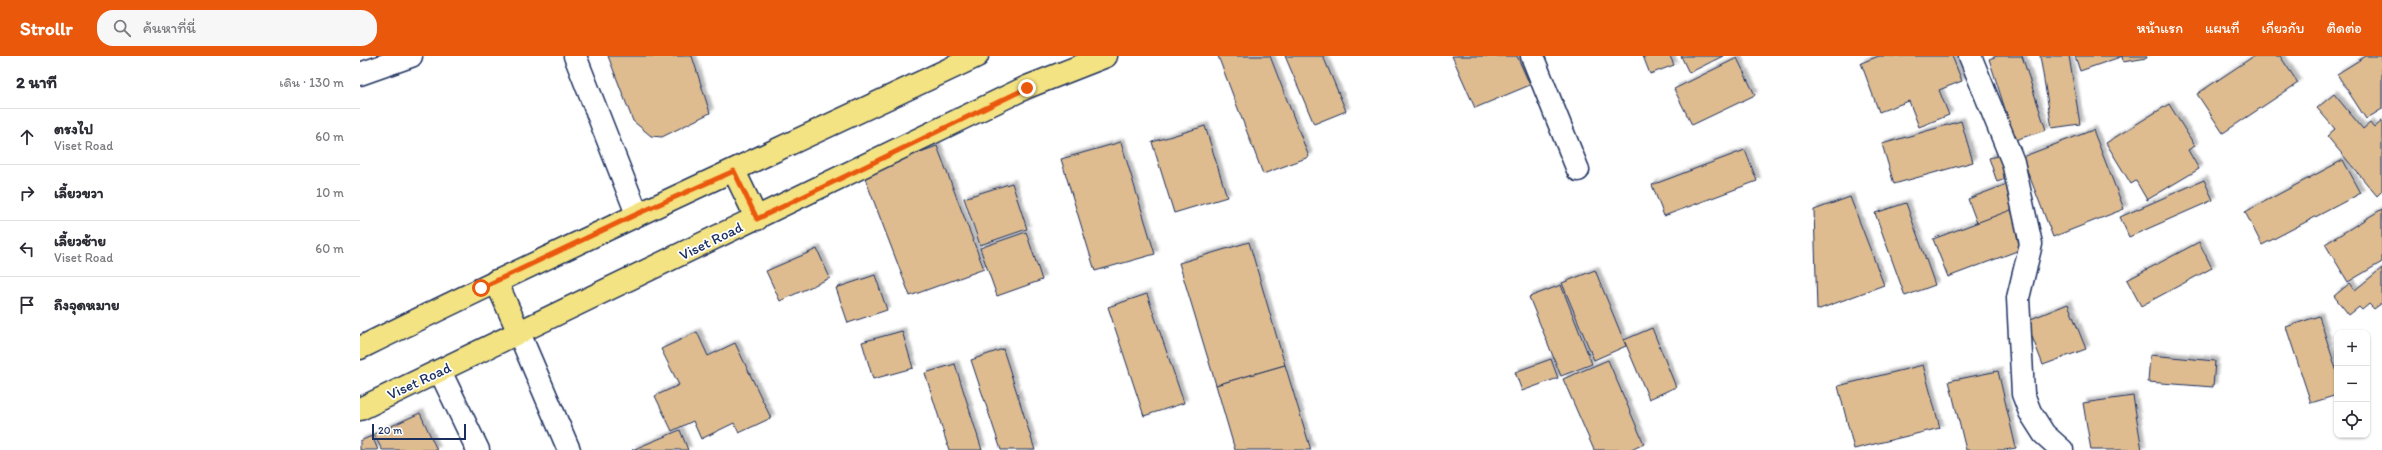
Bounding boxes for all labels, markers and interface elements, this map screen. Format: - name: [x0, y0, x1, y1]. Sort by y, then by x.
- search box: [97, 10, 377, 46]
- text: Strollr: [20, 17, 73, 40]
- icon: search: [111, 17, 133, 39]
- text: ค้นหาที่นี่: [143, 19, 196, 37]
- text: หน้าแรก: [2137, 20, 2183, 37]
- text: แผนที่: [2205, 20, 2240, 37]
- text: เกี่ยวกับ: [2262, 20, 2305, 37]
- text: ติดต่อ: [2327, 20, 2362, 37]
- text: 2 นาที: [16, 72, 57, 92]
- text: เดิน · 130 m: [279, 75, 344, 90]
- route end: [1018, 79, 1036, 97]
- text: ตรงไป: [54, 120, 93, 138]
- icon: ahead: [16, 126, 38, 148]
- text: 60 m: [315, 129, 344, 144]
- text: Viset Road: [54, 138, 113, 153]
- icon: right: [16, 182, 38, 204]
- text: เลี้ยวขวา: [54, 184, 104, 202]
- text: 10 m: [316, 185, 344, 200]
- street label: Viset Road: [676, 218, 746, 264]
- text: เลี้ยวซ้าย: [54, 232, 106, 250]
- icon: left: [16, 238, 38, 260]
- text: 60 m: [315, 241, 344, 256]
- text: Viset Road: [54, 250, 113, 265]
- route start: [472, 279, 490, 297]
- icon: arrive: [16, 294, 38, 316]
- text: ถึงจุดหมาย: [54, 296, 120, 314]
- map controls: [2334, 330, 2370, 438]
- button: +: [2334, 330, 2370, 366]
- street label: Viset Road: [384, 358, 454, 404]
- button: −: [2334, 366, 2370, 402]
- button: locate: [2334, 402, 2370, 438]
- scale bar: [372, 422, 466, 441]
- text: 20 m: [378, 424, 402, 437]

